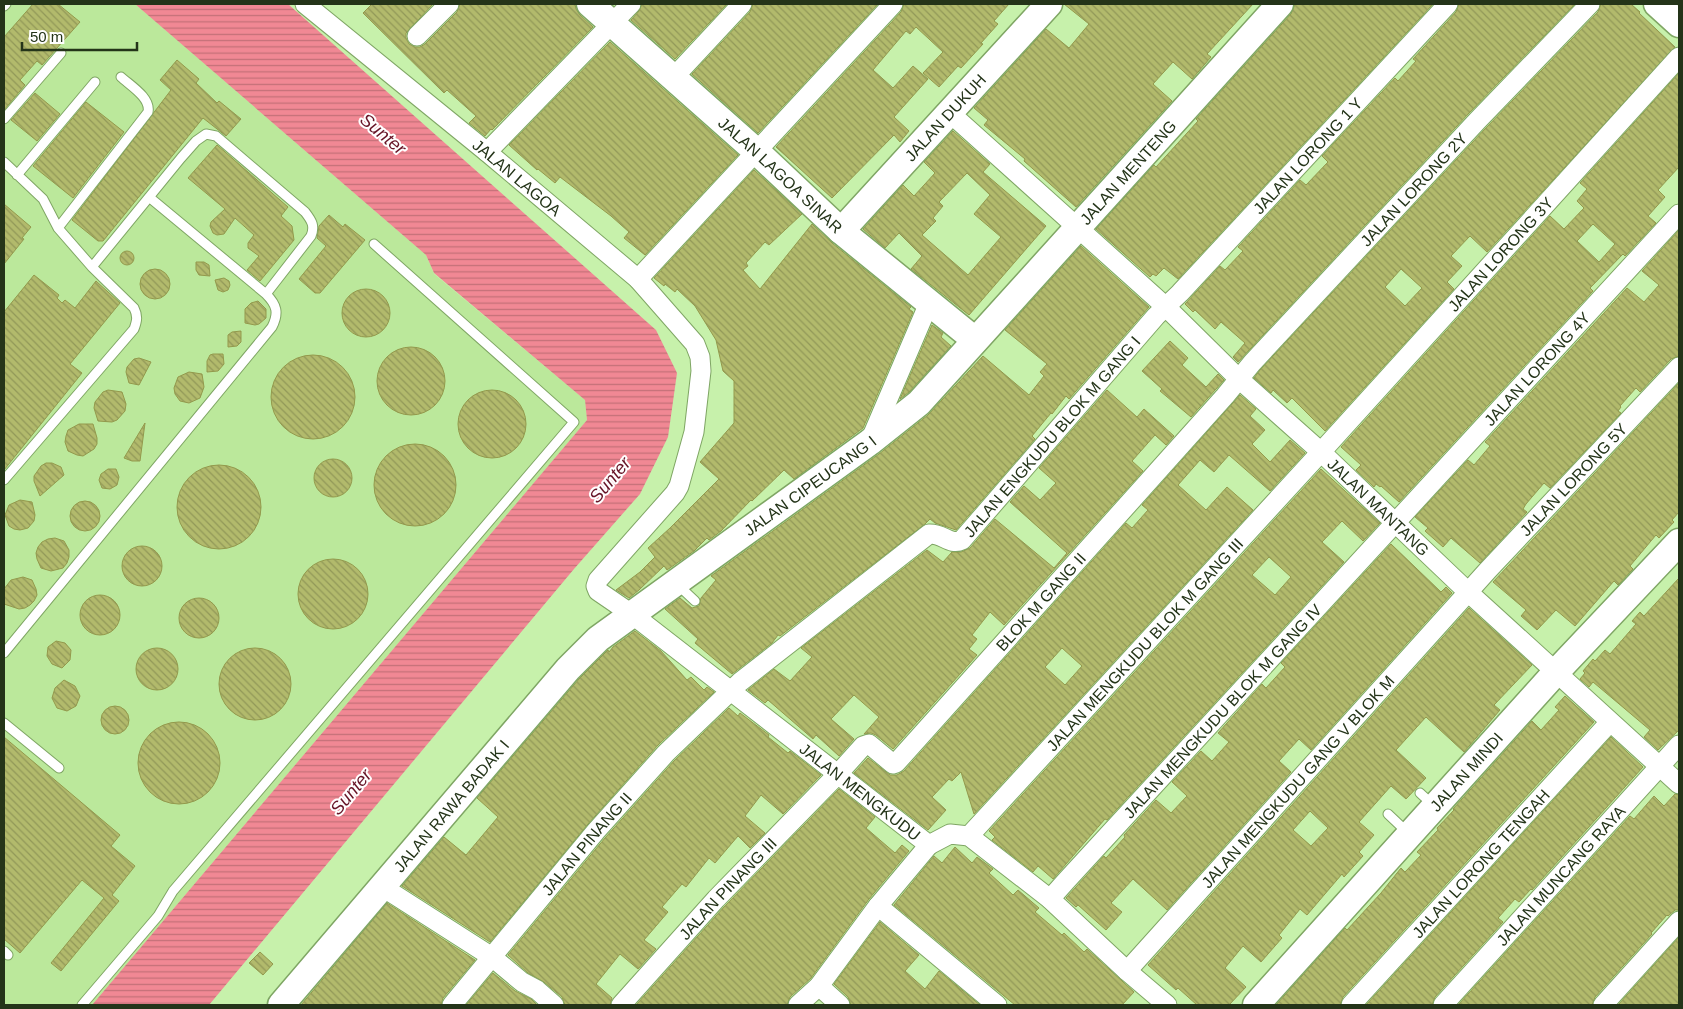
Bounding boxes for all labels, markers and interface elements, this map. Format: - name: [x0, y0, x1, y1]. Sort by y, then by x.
- scale bar: [22, 20, 138, 52]
- text: 50 m: [30, 28, 63, 45]
- street label: JALAN DUKUH: [901, 71, 989, 164]
- street label: JALAN LORONG 1 Y: [1250, 94, 1366, 217]
- water label: Sunter: [356, 109, 411, 159]
- street label: JALAN LAGOA SINAR: [715, 114, 846, 236]
- street label: JALAN MENTENG: [1076, 117, 1179, 228]
- street label: JALAN LORONG 2Y: [1357, 129, 1470, 249]
- street label: JALAN LAGOA: [470, 136, 565, 219]
- street label: JALAN LORONG 3Y: [1444, 193, 1556, 315]
- street label: JALAN LORONG 4Y: [1481, 308, 1593, 429]
- street label: JALAN ENGKUDU BLOK M GANG I: [960, 333, 1143, 540]
- street label: JALAN LORONG 5Y: [1516, 420, 1630, 539]
- street label: JALAN CIPEUCANG I: [741, 432, 879, 539]
- water label: Sunter: [585, 452, 635, 507]
- street label: JALAN MANTANG: [1324, 455, 1433, 559]
- street label: JALAN MENGKUDU BLOK M GANG III: [1043, 535, 1246, 754]
- street label: BLOK M GANG II: [992, 549, 1089, 654]
- street label: JALAN MENGKUDU BLOK M GANG IV: [1120, 601, 1325, 821]
- street label: JALAN MENGKUDU GANG V BLOK M: [1198, 672, 1397, 891]
- street label: JALAN MINDI: [1427, 729, 1506, 814]
- street label: JALAN RAWA BADAK I: [390, 736, 512, 875]
- street label: JALAN MENGKUDU: [797, 740, 924, 844]
- water label: Sunter: [326, 764, 376, 819]
- street label: JALAN LORONG TENGAH: [1409, 786, 1553, 941]
- street label: JALAN PINANG II: [538, 789, 635, 898]
- street label: JALAN MUNCANG RAYA: [1493, 802, 1629, 949]
- street label: JALAN PINANG III: [676, 834, 780, 943]

